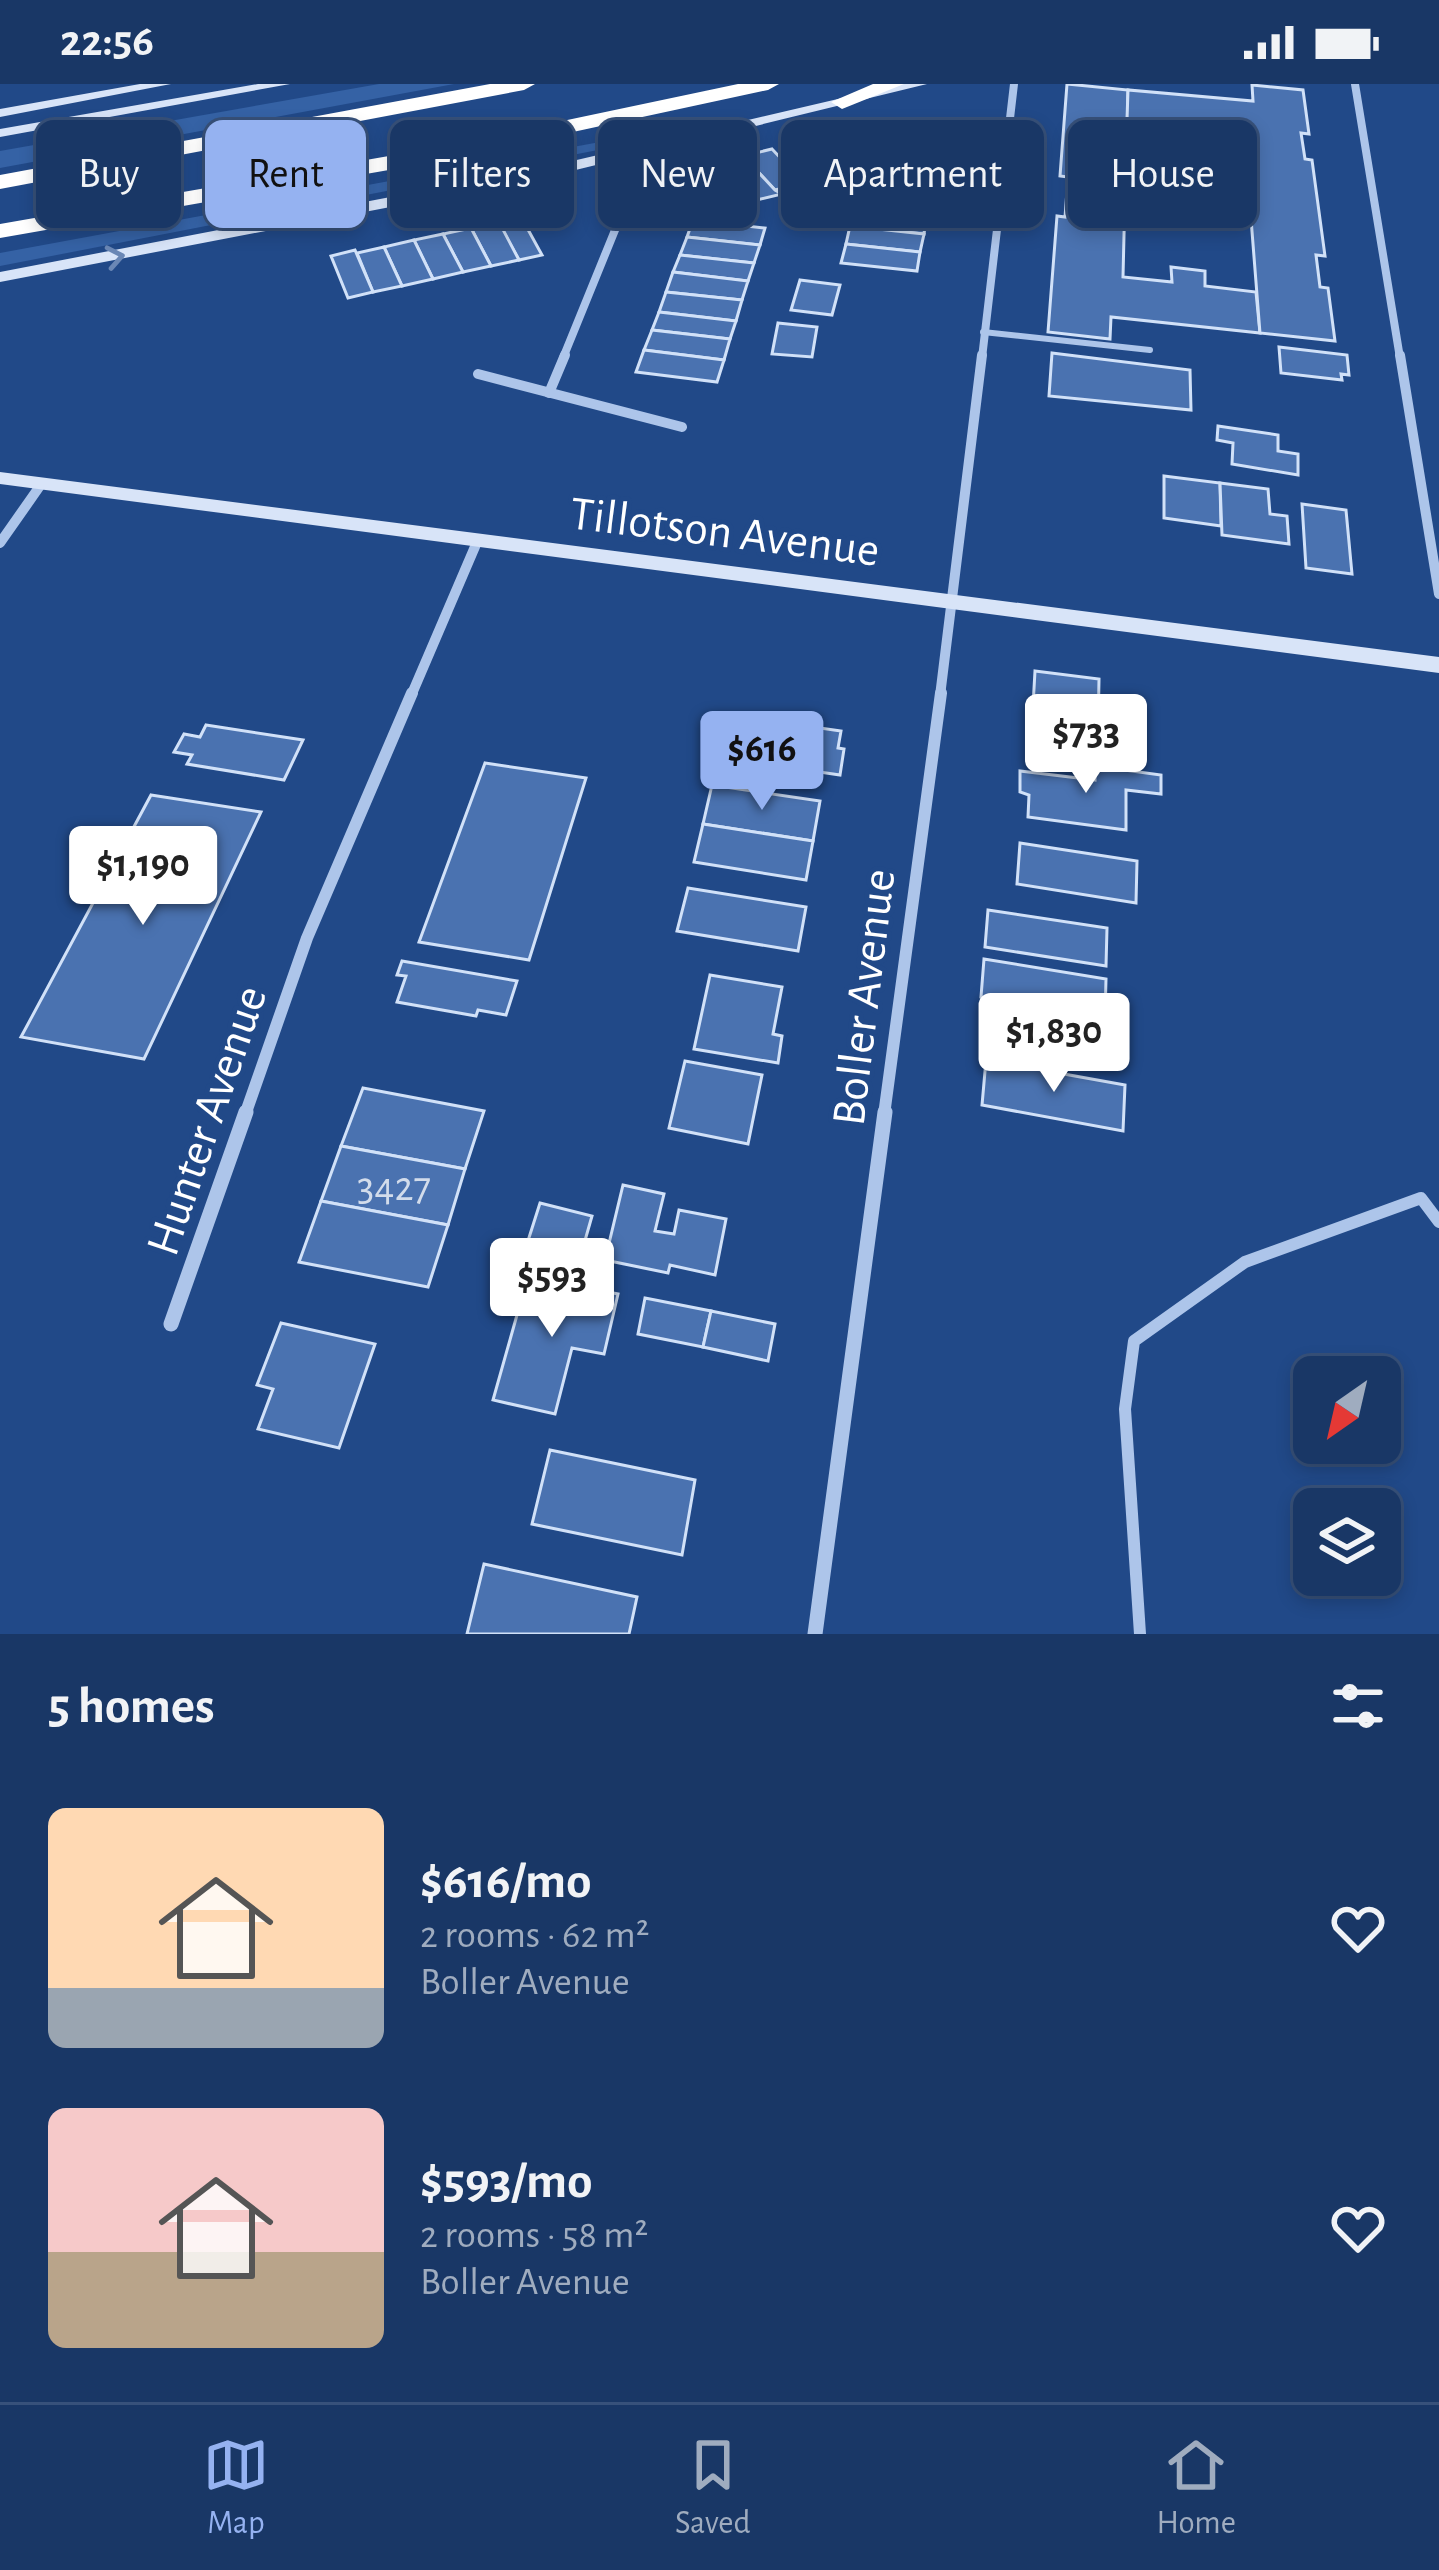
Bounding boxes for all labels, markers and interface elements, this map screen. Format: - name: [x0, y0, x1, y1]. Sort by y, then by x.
- text: 22:56: [60, 19, 154, 64]
- chip: Buy: [36, 120, 181, 228]
- chip: Rent: [205, 120, 366, 228]
- chip: Filters: [390, 120, 574, 228]
- chip: New: [598, 120, 757, 228]
- chip: Apartment: [781, 120, 1044, 228]
- chip: House: [1068, 120, 1257, 228]
- one-way arrow: [105, 245, 125, 271]
- street label: Tillotson Avenue: [567, 490, 882, 576]
- pin: $733: [1015, 694, 1157, 796]
- pin: $616: [691, 711, 833, 813]
- text: $733: [1052, 713, 1120, 752]
- text: $616: [727, 730, 797, 769]
- pin: $1,190: [45, 826, 241, 928]
- text: $1,190: [96, 845, 190, 884]
- street label: Boller Avenue: [825, 866, 905, 1128]
- street label: Hunter Avenue: [139, 980, 276, 1262]
- pin: $1,830: [956, 993, 1152, 1095]
- text: $1,830: [1006, 1012, 1102, 1051]
- house number: 3427: [357, 1166, 431, 1208]
- pin: $593: [481, 1238, 623, 1340]
- text: $593: [517, 1257, 587, 1296]
- north arrow: [1293, 1356, 1401, 1464]
- map controls: [1293, 1356, 1401, 1596]
- button: layers: [1293, 1488, 1401, 1596]
- icon: filters: [1325, 1673, 1391, 1739]
- text: 5 homes: [48, 1681, 215, 1732]
- icon: home: [144, 1856, 288, 2000]
- text: $616/mo: [420, 1856, 591, 1907]
- icon: heart: [1325, 1895, 1391, 1961]
- text: 2 rooms · 62 m²: [420, 1916, 649, 1955]
- text: Boller Avenue: [420, 1963, 630, 2002]
- icon: home: [144, 2156, 288, 2300]
- text: $593/mo: [420, 2156, 592, 2207]
- icon: heart: [1325, 2195, 1391, 2261]
- text: 2 rooms · 58 m²: [420, 2216, 648, 2255]
- text: Boller Avenue: [420, 2263, 630, 2302]
- tab: Map: [203, 2432, 269, 2544]
- tab: Saved: [675, 2432, 751, 2544]
- tab: Home: [1157, 2432, 1236, 2544]

